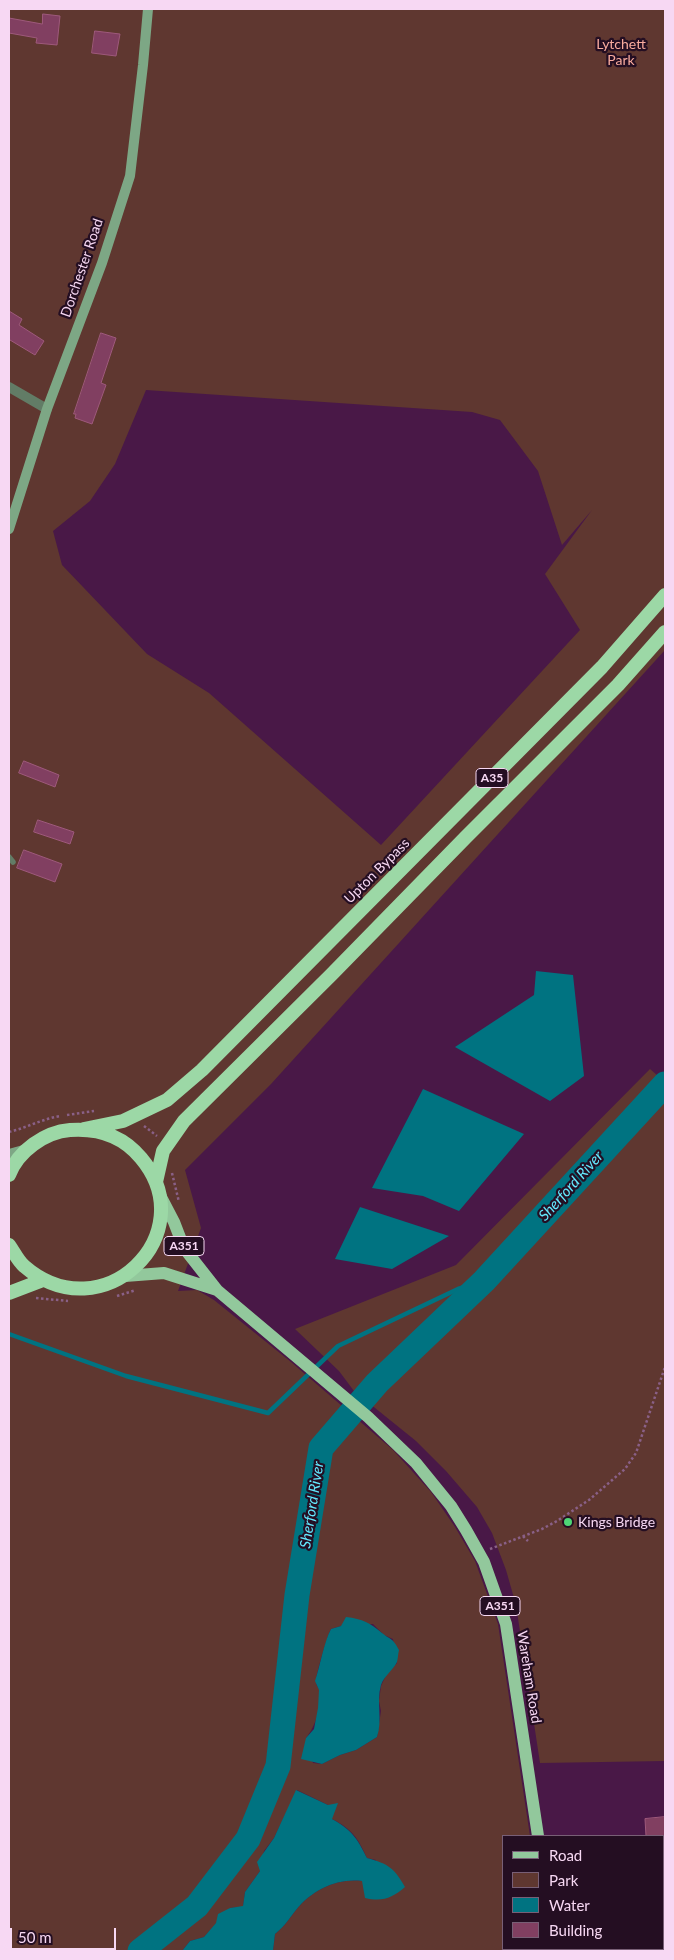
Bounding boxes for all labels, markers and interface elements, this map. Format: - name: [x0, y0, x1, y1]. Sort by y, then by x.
- park label: Lytchett Park: [596, 36, 646, 68]
- street label: Dorchester Road: [57, 216, 107, 320]
- road number: A35: [476, 768, 508, 788]
- street label: Upton Bypass: [341, 835, 413, 907]
- water label: Sherford River: [535, 1147, 607, 1225]
- road number: A351: [164, 1236, 204, 1256]
- water label: Sherford River: [296, 1460, 328, 1550]
- place label: Kings Bridge: [578, 1514, 655, 1530]
- marker: Kings Bridge: [562, 1516, 574, 1528]
- road number: A351: [480, 1596, 520, 1615]
- street label: Wareham Road: [513, 1629, 545, 1725]
- legend: [502, 1835, 664, 1950]
- text: Road: [549, 1846, 582, 1864]
- text: Park: [549, 1871, 578, 1889]
- text: Water: [549, 1896, 590, 1914]
- scale bar: [12, 1918, 119, 1950]
- text: Building: [549, 1921, 602, 1939]
- text: 50 m: [18, 1928, 52, 1946]

